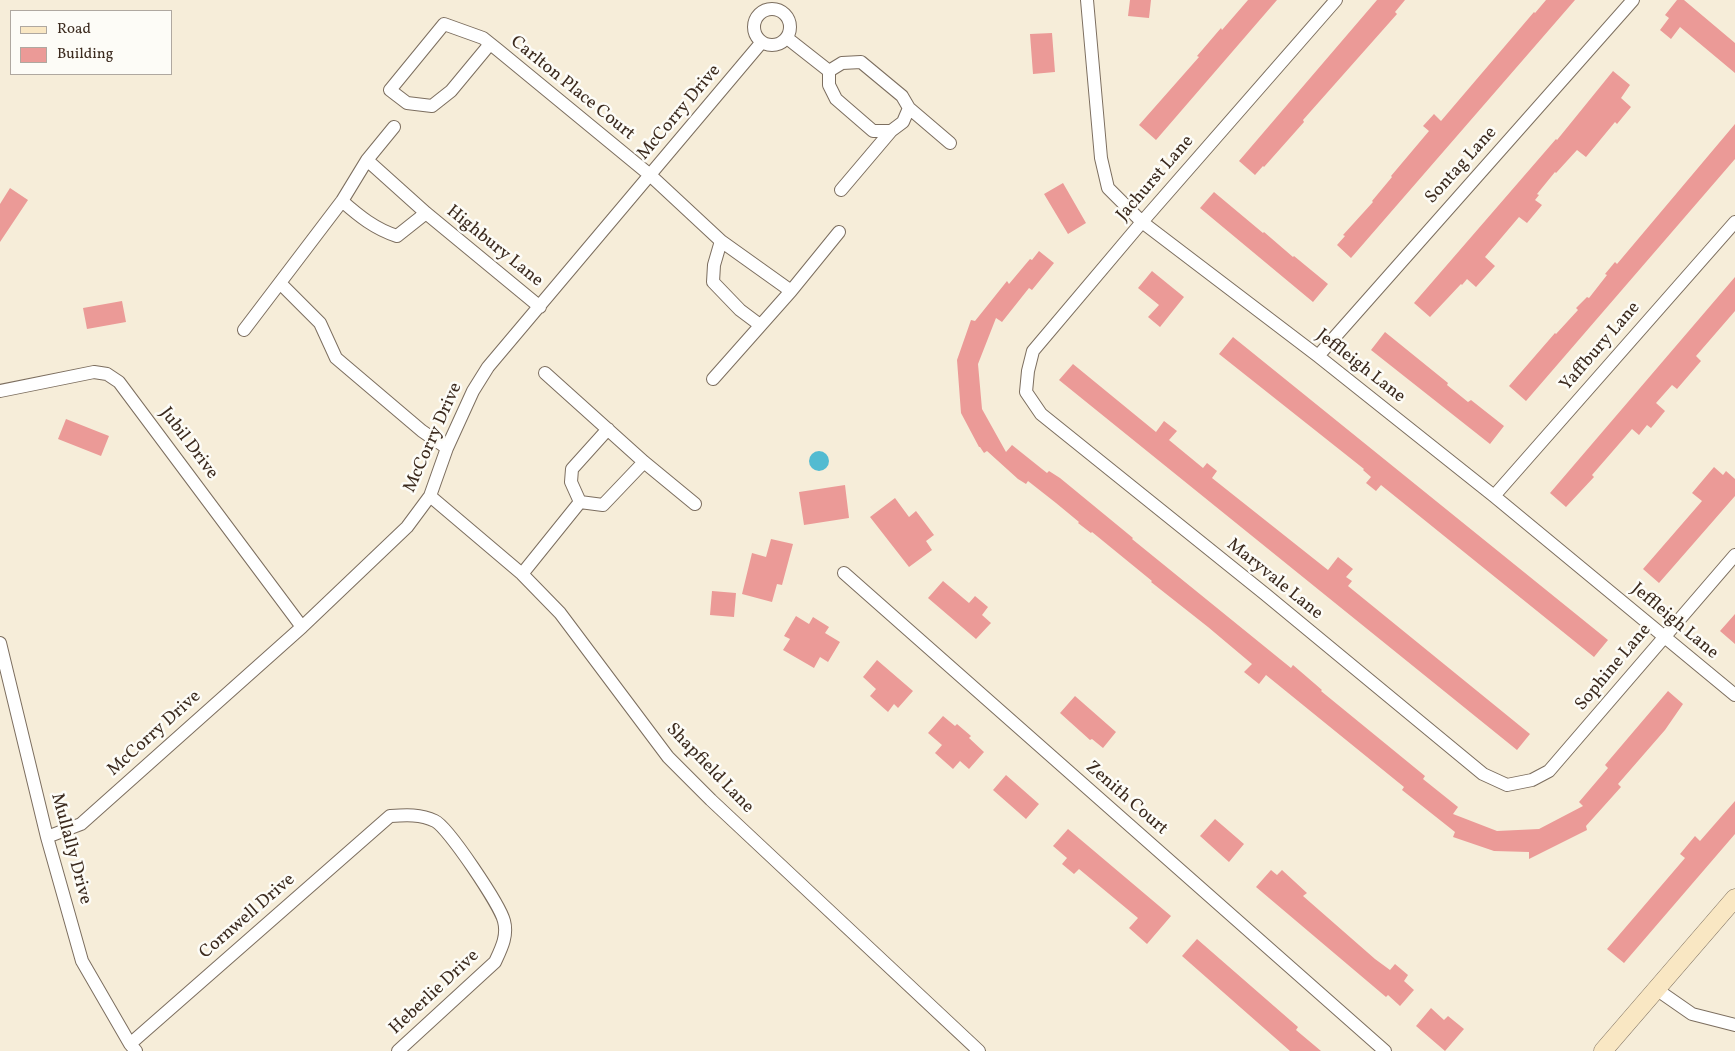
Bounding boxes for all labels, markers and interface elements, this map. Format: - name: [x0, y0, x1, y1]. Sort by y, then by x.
- legend: [10, 10, 172, 75]
- text: Road: [57, 19, 91, 40]
- street label: Carlton Place Court: [505, 32, 639, 146]
- text: Building: [57, 44, 113, 65]
- street label: McCorry Drive: [634, 61, 726, 165]
- street label: Sontag Lane: [1422, 123, 1502, 209]
- street label: Jachurst Lane: [1113, 132, 1199, 226]
- street label: Highbury Lane: [441, 201, 547, 293]
- street label: Yaffbury Lane: [1556, 298, 1646, 396]
- street label: Jeffleigh Lane: [1311, 325, 1409, 409]
- street label: McCorry Drive: [400, 380, 468, 496]
- street label: Jubil Drive: [154, 404, 222, 484]
- street label: Maryvale Lane: [1222, 535, 1326, 625]
- street label: Jeffleigh Lane: [1626, 579, 1722, 665]
- street label: Sophine Lane: [1571, 620, 1657, 716]
- street label: McCorry Drive: [104, 686, 206, 782]
- street label: Shapfield Lane: [661, 719, 757, 819]
- street label: Zenith Court: [1080, 757, 1172, 841]
- street label: Mullally Drive: [45, 791, 95, 907]
- street label: Cornwell Drive: [196, 870, 300, 964]
- street label: Heberlie Drive: [386, 946, 484, 1040]

